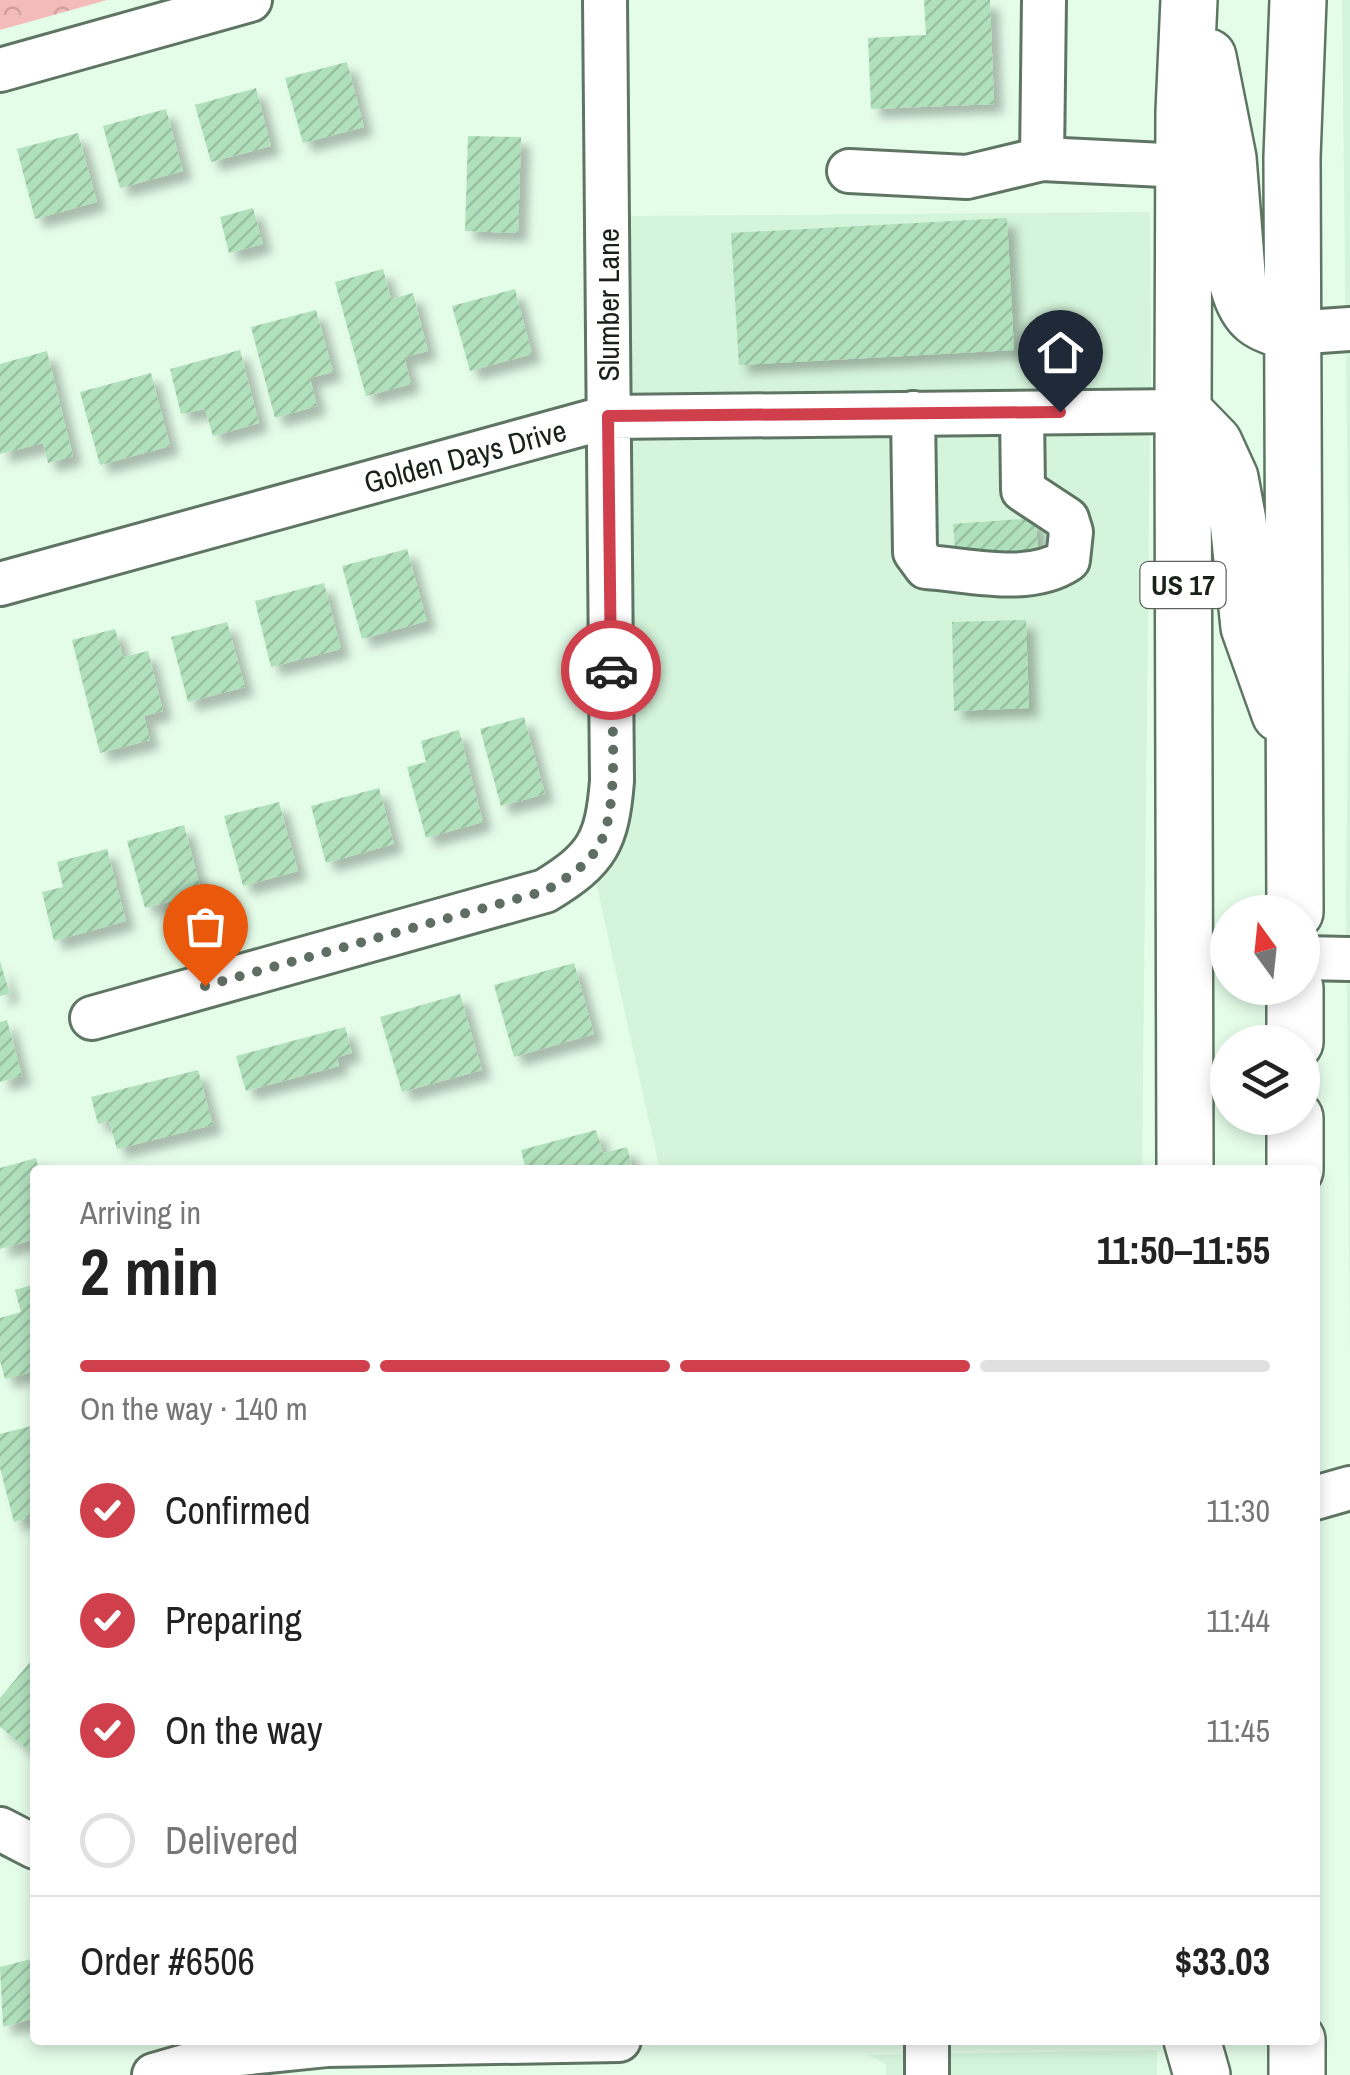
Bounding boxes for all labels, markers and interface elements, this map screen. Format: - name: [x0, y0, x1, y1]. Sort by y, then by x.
- street label: Slumber Lane: [588, 228, 628, 382]
- pin: [1018, 310, 1103, 413]
- icon: home: [1033, 325, 1088, 380]
- street label: Golden Days Drive: [359, 410, 571, 502]
- road number: US 17: [1140, 562, 1226, 608]
- courier: [561, 620, 661, 720]
- icon: car: [584, 643, 639, 698]
- pin: [163, 884, 248, 987]
- north arrow: [1210, 895, 1320, 1005]
- map controls: [1210, 895, 1320, 1135]
- icon: bag: [178, 899, 233, 954]
- button: layers: [1210, 1025, 1320, 1135]
- text: Arriving in: [80, 1191, 201, 1234]
- text: 11:50–11:55: [1097, 1225, 1270, 1276]
- text: 2 min: [80, 1228, 219, 1315]
- text: On the way · 140 m: [80, 1387, 308, 1430]
- icon: check: [80, 1483, 135, 1538]
- text: Confirmed: [165, 1485, 310, 1536]
- text: 11:30: [1206, 1489, 1270, 1532]
- icon: check: [80, 1593, 135, 1648]
- text: Preparing: [165, 1595, 302, 1646]
- text: 11:44: [1206, 1599, 1270, 1642]
- icon: check: [80, 1703, 135, 1758]
- text: On the way: [165, 1705, 323, 1756]
- text: 11:45: [1206, 1709, 1270, 1752]
- text: Delivered: [165, 1815, 298, 1866]
- text: Order #6506: [80, 1936, 255, 1987]
- text: $33.03: [1175, 1936, 1270, 1987]

